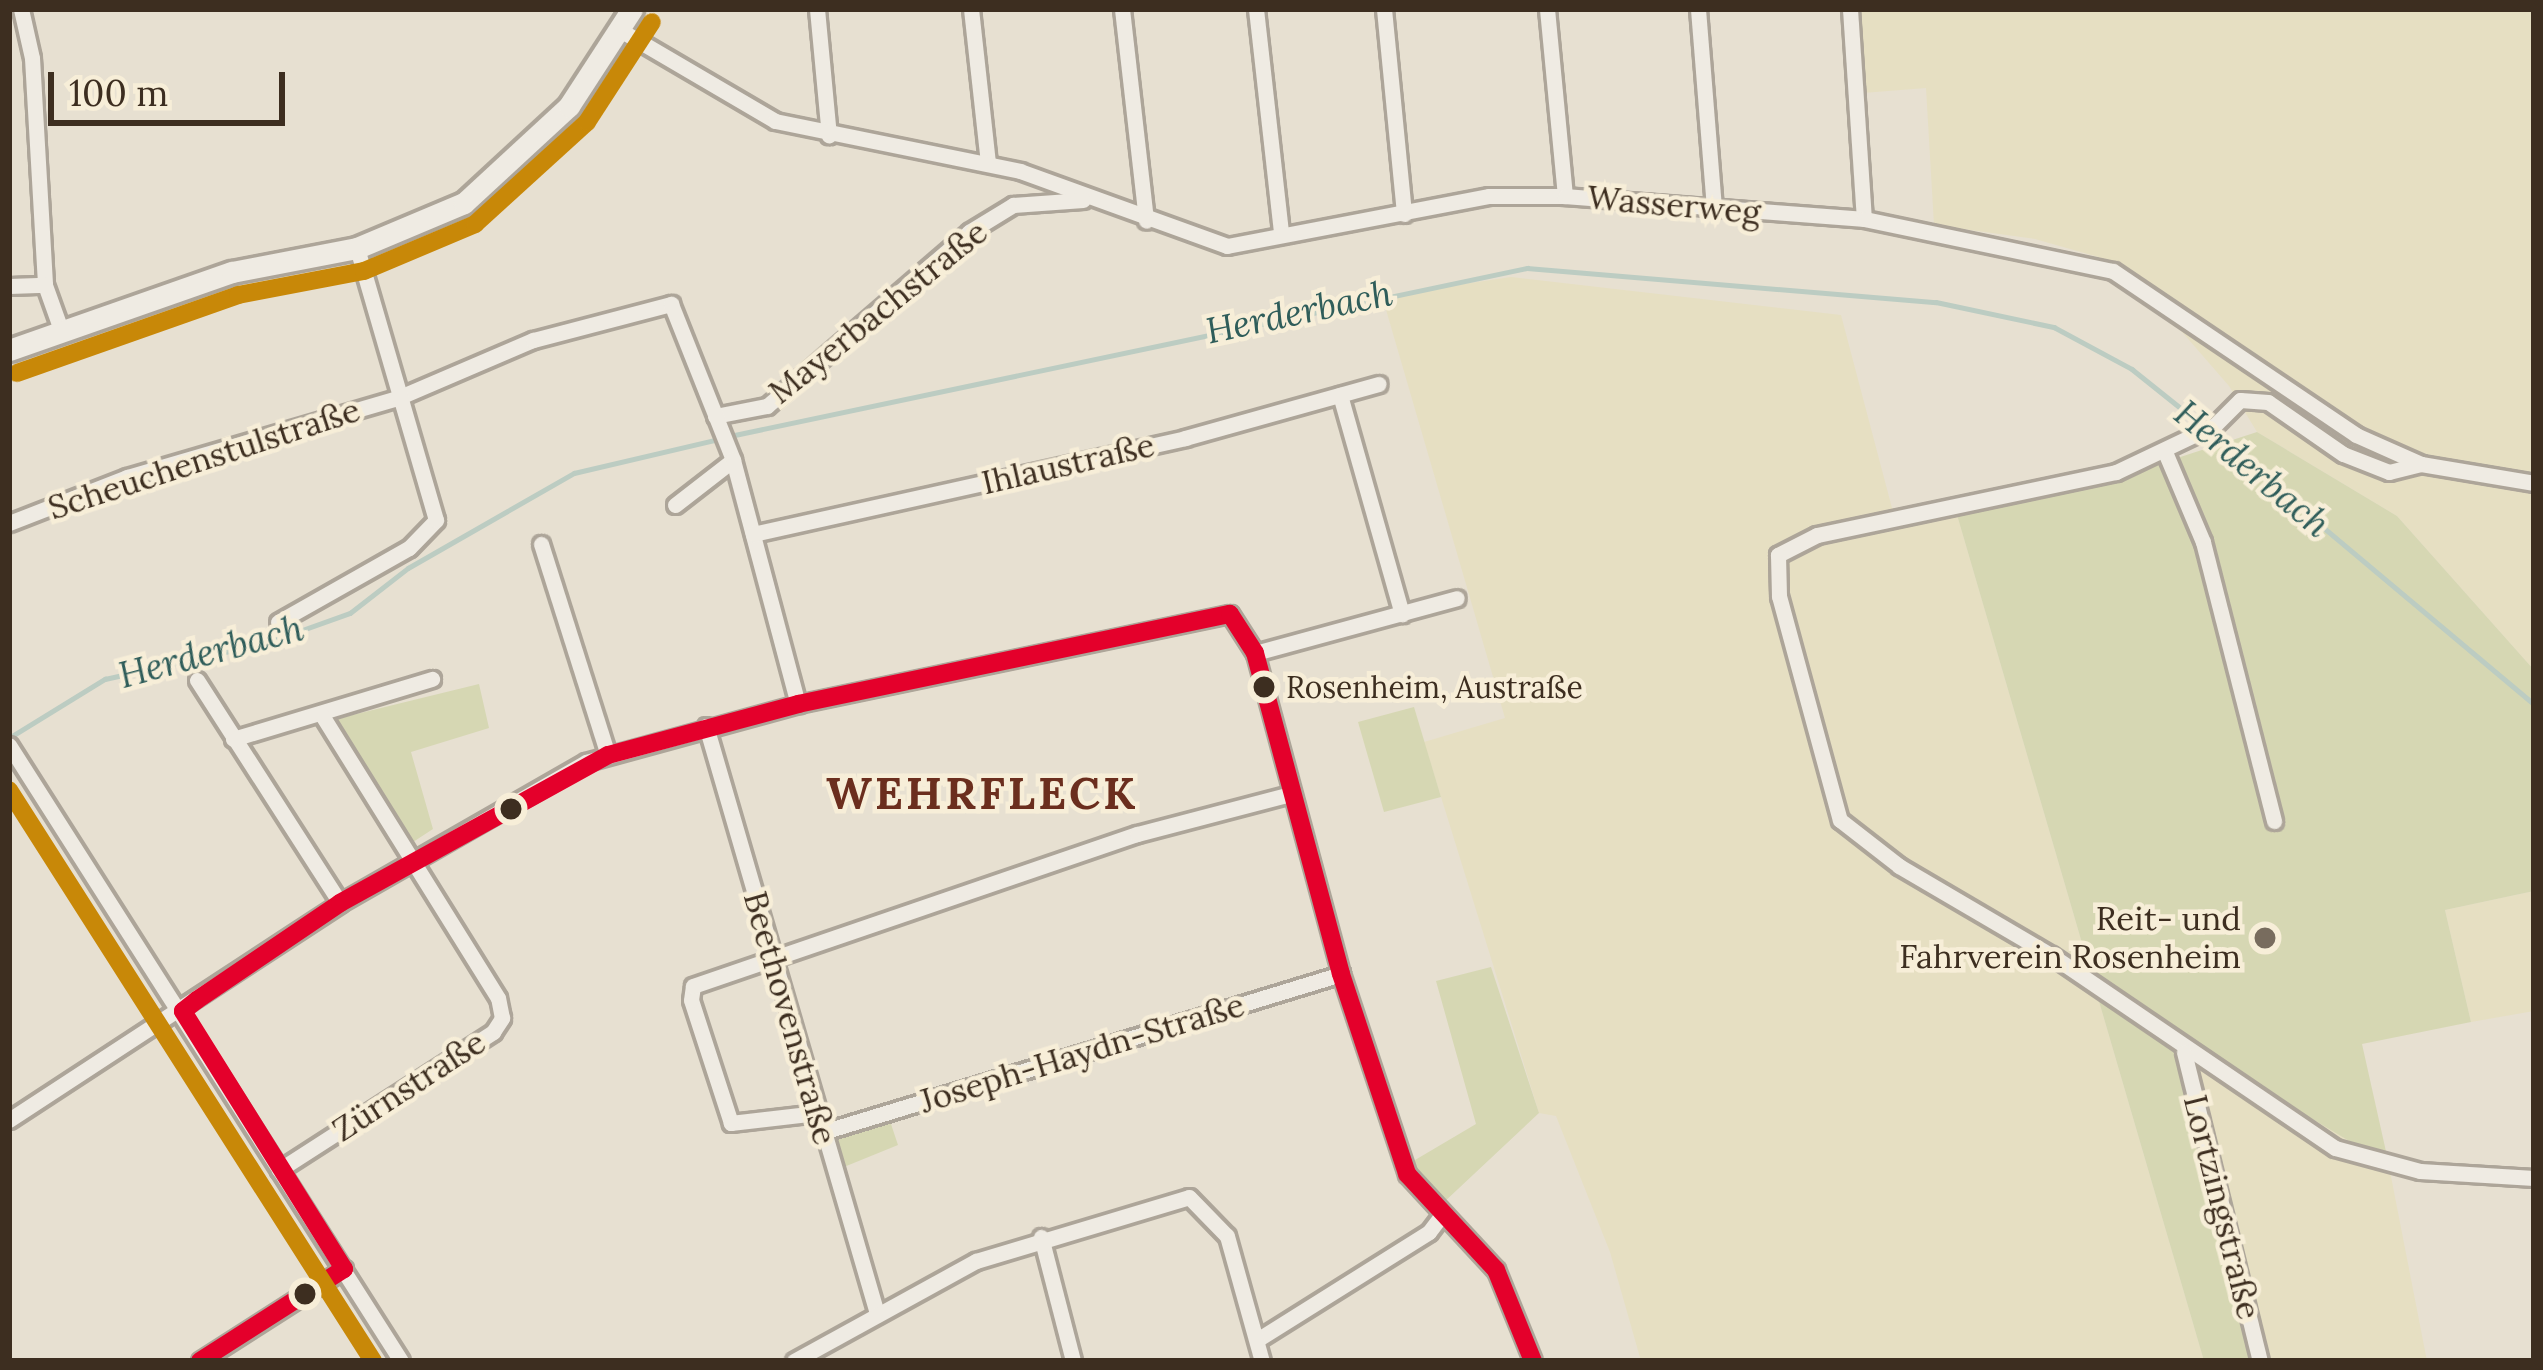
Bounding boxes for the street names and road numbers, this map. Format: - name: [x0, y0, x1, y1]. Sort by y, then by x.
- street label: Wasserweg: [1586, 178, 1762, 232]
- street label: Mayerbachstraße: [761, 212, 995, 412]
- street label: Scheuchenstulstraße: [43, 390, 365, 528]
- street label: Ihlaustraße: [978, 425, 1158, 503]
- street label: Beethovenstraße: [735, 887, 845, 1149]
- street label: Joseph-Haydn-Straße: [915, 985, 1249, 1121]
- street label: Zürnstraße: [325, 1022, 493, 1150]
- street label: Lortzingstraße: [2175, 1091, 2269, 1323]

